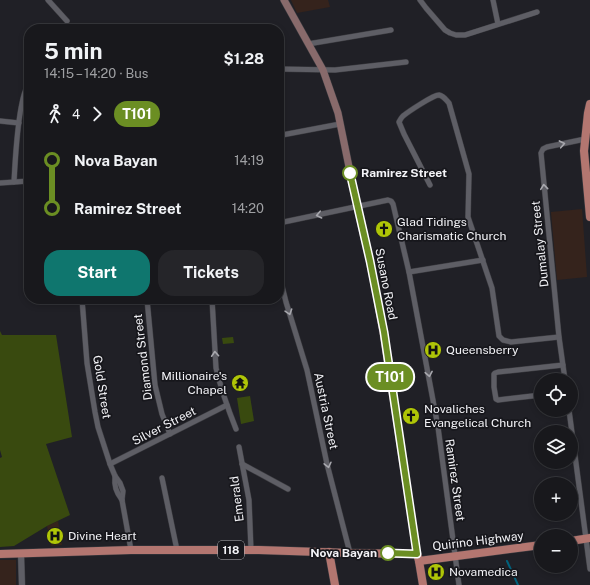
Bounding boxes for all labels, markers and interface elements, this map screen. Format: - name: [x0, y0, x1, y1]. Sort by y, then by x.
- text: 5 min: [44, 38, 103, 64]
- text: $1.28: [223, 50, 264, 67]
- text: 14:15 – 14:20 · Bus: [44, 66, 148, 81]
- icon: walk: [44, 103, 66, 125]
- icon: forward: [86, 103, 108, 125]
- text: T101: [122, 106, 152, 122]
- text: 4: [72, 107, 80, 122]
- one-way arrow: [558, 140, 565, 148]
- text: Nova Bayan: [74, 152, 157, 169]
- text: 14:19: [234, 153, 264, 168]
- marker: Ramirez Street: [342, 165, 358, 181]
- place label: Ramirez Street: [361, 166, 447, 180]
- one-way arrow: [540, 183, 549, 190]
- text: Ramirez Street: [74, 200, 182, 217]
- street label: Dumalay Street: [528, 200, 551, 288]
- text: 14:20: [232, 201, 264, 216]
- one-way arrow: [316, 210, 323, 218]
- place label: Glad Tidings Charismatic Church: [397, 215, 507, 243]
- church icon: Glad Tidings Charismatic Church: [374, 219, 394, 239]
- street label: Susano Road: [372, 247, 400, 321]
- button: Start: [44, 250, 150, 296]
- button: Tickets: [158, 250, 264, 296]
- one-way arrow: [285, 308, 293, 315]
- street label: Diamond Street: [131, 313, 155, 401]
- hospital icon: Queensberry: [423, 340, 443, 360]
- place label: Queensberry: [446, 343, 519, 357]
- one-way arrow: [211, 351, 220, 357]
- street label: Gold Street: [90, 354, 114, 420]
- line badge: T101: [362, 364, 418, 390]
- place label: Millionaire's Chapel: [161, 369, 227, 397]
- text: T101: [375, 369, 405, 385]
- street label: Austria Street: [311, 371, 341, 451]
- one-way arrow: [424, 371, 432, 377]
- temple icon: Millionaire's Chapel: [230, 373, 250, 393]
- map controls: [534, 373, 578, 573]
- button: locate: [534, 373, 578, 417]
- place label: Novaliches Evangelical Church: [424, 402, 531, 430]
- street label: Silver Street: [130, 404, 199, 448]
- church icon: Novaliches Evangelical Church: [401, 406, 421, 426]
- button: layers: [534, 425, 578, 469]
- street label: Ramirez Street: [442, 438, 468, 522]
- one-way arrow: [323, 462, 331, 468]
- street label: Emerald: [227, 475, 247, 523]
- button: +: [534, 477, 578, 521]
- hospital icon: Divine Heart: [45, 526, 65, 546]
- street label: Quirino Highway: [432, 528, 525, 554]
- place label: Divine Heart: [68, 529, 137, 543]
- button: −: [534, 529, 578, 573]
- road number: 118: [218, 541, 244, 559]
- marker: Nova Bayan: [380, 545, 396, 561]
- place label: Nova Bayan: [310, 546, 377, 560]
- hospital icon: Novamedica: [426, 562, 446, 582]
- place label: Novamedica: [449, 565, 518, 579]

